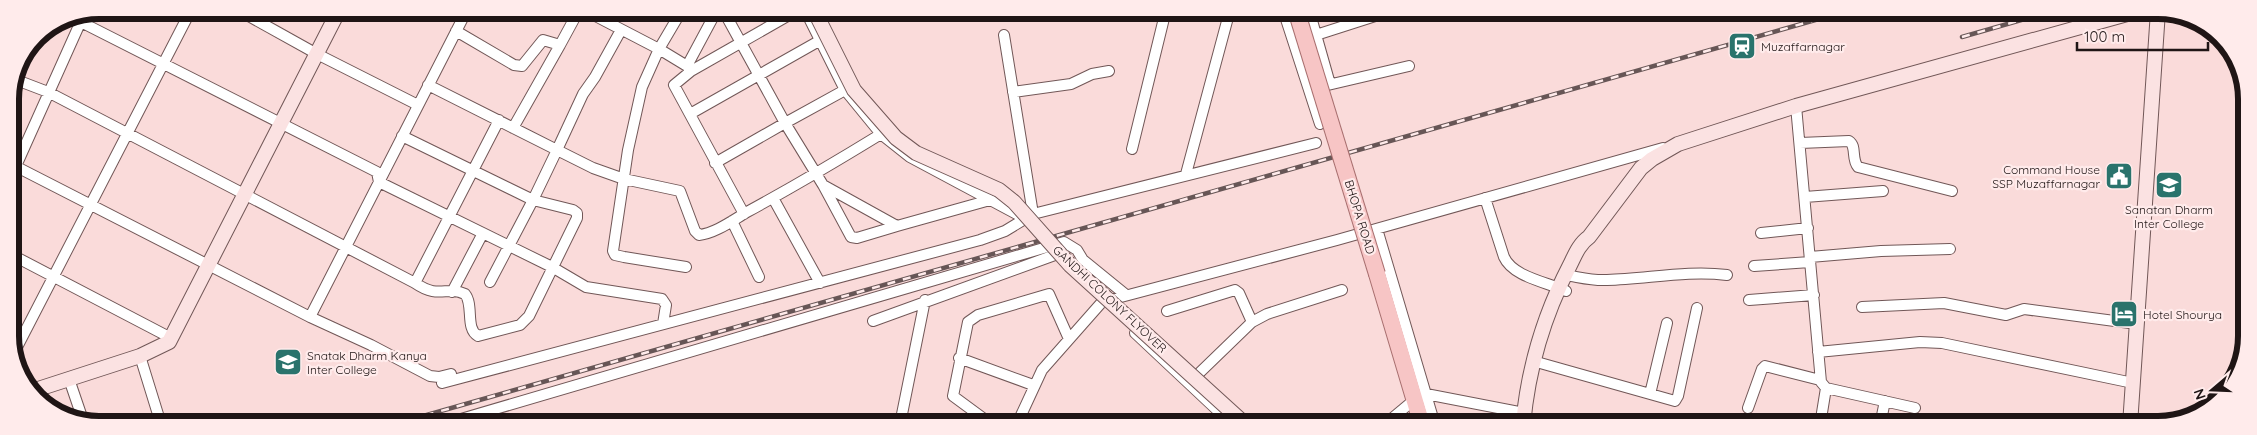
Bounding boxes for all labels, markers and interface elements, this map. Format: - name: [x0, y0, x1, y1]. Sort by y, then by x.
- scale bar: [2077, 20, 2208, 52]
- text: 100 m: [2084, 27, 2125, 46]
- station icon: Muzaffarnagar: [1727, 31, 1757, 61]
- place label: Muzaffarnagar: [1761, 39, 1845, 54]
- public building icon: Command House SSP Muzaffarnagar: [2104, 161, 2134, 191]
- place label: Command House SSP Muzaffarnagar: [1992, 162, 2100, 191]
- school or university icon: Sanatan Dharm Inter College: [2154, 170, 2184, 200]
- street label: BHOPA ROAD: [1342, 178, 1379, 256]
- place label: Sanatan Dharm Inter College: [2125, 202, 2213, 231]
- street label: GANDHI COLONY FLYOVER: [1050, 242, 1170, 356]
- hotel icon: Hotel Shourya: [2109, 299, 2139, 329]
- place label: Hotel Shourya: [2143, 307, 2222, 322]
- school or university icon: Snatak Dharm Kanya Inter College: [273, 347, 303, 377]
- place label: Snatak Dharm Kanya Inter College: [307, 348, 427, 377]
- north arrow: [2187, 365, 2237, 415]
- text: N: [2190, 386, 2210, 402]

